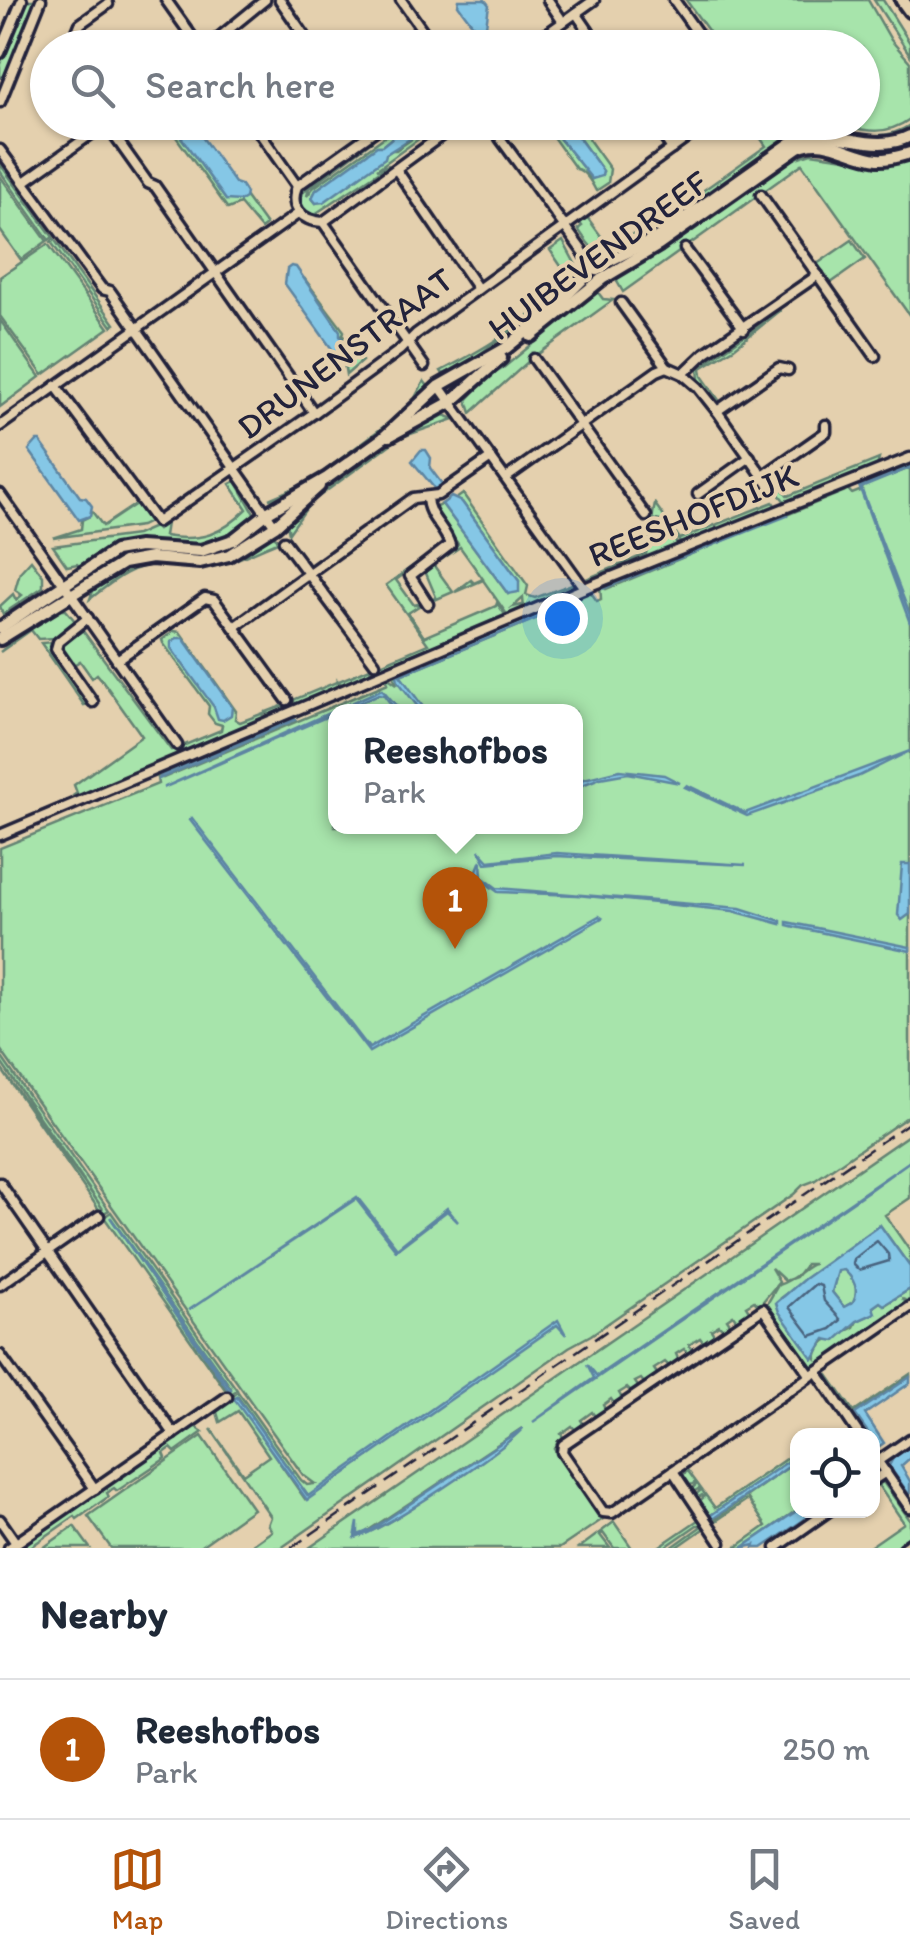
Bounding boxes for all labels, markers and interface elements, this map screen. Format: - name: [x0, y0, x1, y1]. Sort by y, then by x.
- search box: [30, 30, 880, 140]
- icon: search: [65, 58, 120, 113]
- text: Search here: [145, 62, 336, 108]
- street label: HUIBEVENDREEF: [480, 161, 716, 349]
- street label: DRUNENSTRAAT: [229, 258, 462, 448]
- street label: REESHOFDIJK: [582, 454, 804, 576]
- your location: [537, 593, 588, 644]
- popup: [328, 704, 583, 834]
- text: Reeshofbos: [363, 727, 548, 773]
- text: Park: [363, 773, 426, 811]
- pin: 1: [422, 866, 488, 949]
- map controls: [790, 1428, 880, 1518]
- button: locate: [790, 1428, 880, 1518]
- text: Nearby: [40, 1588, 167, 1639]
- text: Reeshofbos: [135, 1707, 320, 1753]
- text: 1: [65, 1730, 80, 1768]
- text: 250 m: [783, 1730, 870, 1768]
- text: Park: [135, 1753, 198, 1791]
- tab: Map: [110, 1842, 165, 1936]
- tab: Directions: [385, 1842, 508, 1936]
- tab: Saved: [728, 1842, 800, 1936]

